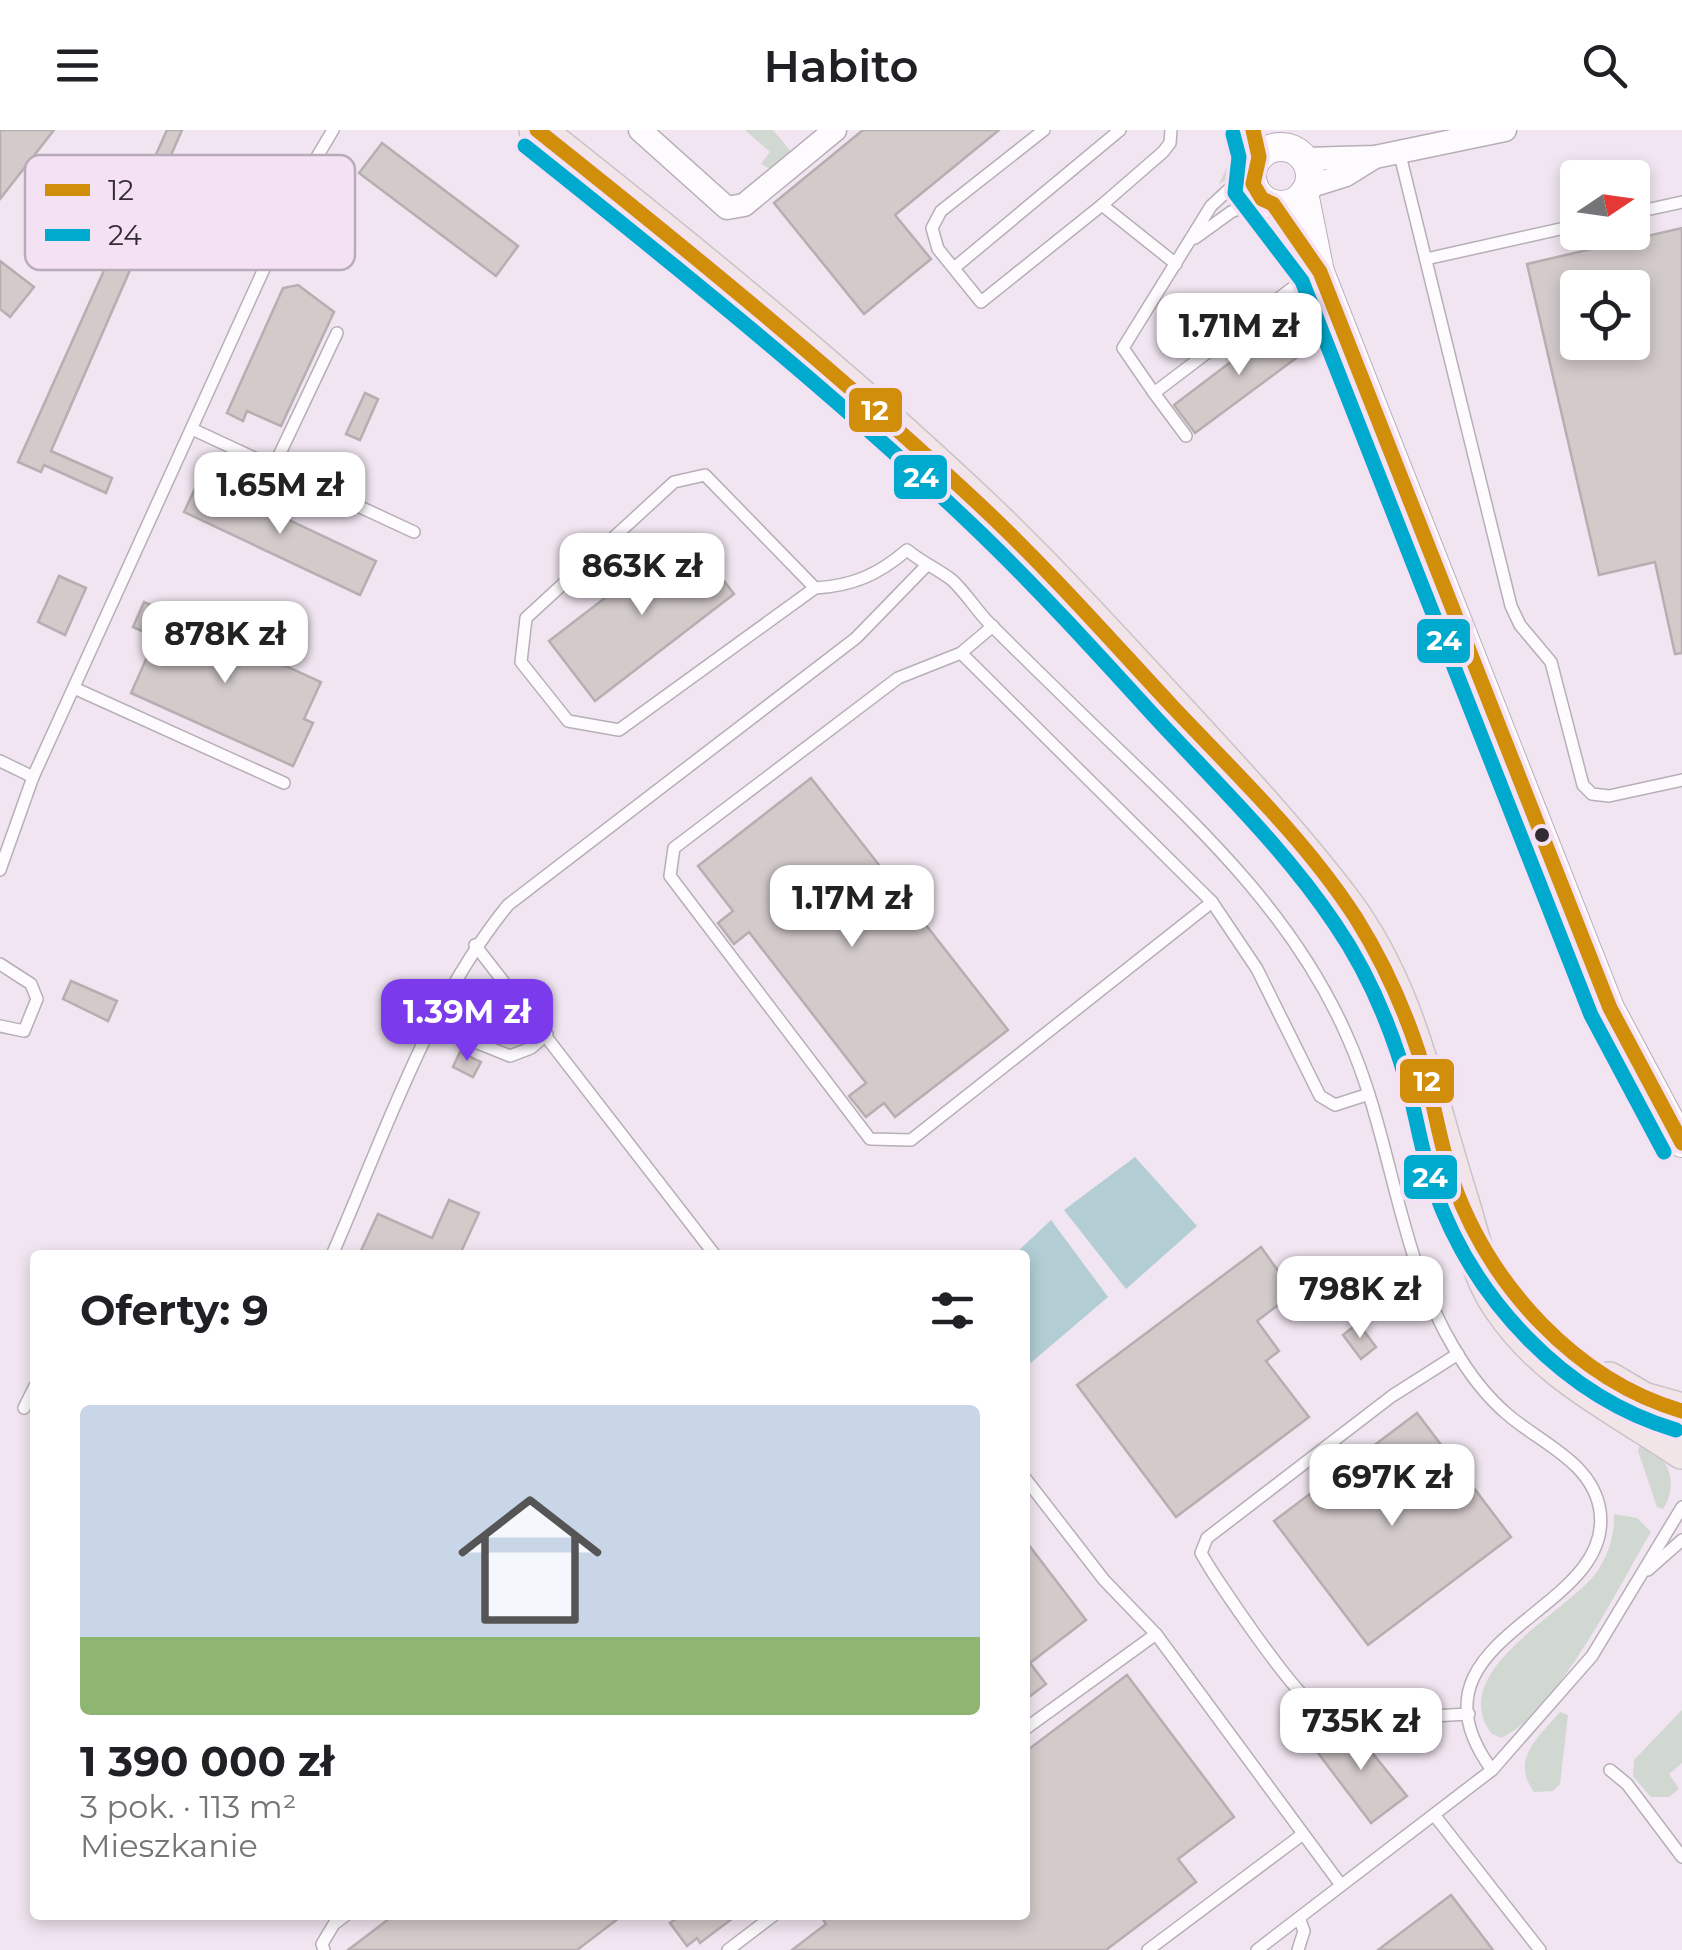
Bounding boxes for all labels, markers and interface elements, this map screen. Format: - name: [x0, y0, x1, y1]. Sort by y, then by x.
- icon: menu: [50, 38, 105, 93]
- text: Habito: [764, 38, 918, 93]
- icon: search: [1577, 38, 1632, 93]
- legend: [25, 155, 355, 270]
- north arrow: [1560, 160, 1650, 250]
- map controls: [1560, 160, 1650, 360]
- text: 12: [108, 173, 134, 207]
- text: 24: [108, 218, 142, 252]
- button: locate: [1560, 270, 1650, 360]
- pin: 1.71M zł: [1136, 293, 1342, 378]
- text: 1.71M zł: [1179, 306, 1299, 345]
- line badge: 12: [847, 386, 904, 434]
- text: 12: [861, 393, 889, 427]
- pin: 1.65M zł: [177, 452, 383, 537]
- line badge: 24: [892, 453, 949, 501]
- text: 24: [903, 460, 939, 494]
- text: 1.65M zł: [216, 465, 344, 504]
- pin: 863K zł: [550, 533, 734, 618]
- text: 863K zł: [581, 546, 703, 585]
- pin: 878K zł: [133, 601, 317, 686]
- text: 878K zł: [164, 614, 286, 653]
- line badge: 24: [1415, 617, 1472, 665]
- text: 24: [1426, 623, 1462, 657]
- unlabelled marker: [1532, 825, 1552, 845]
- pin: 1.17M zł: [749, 865, 955, 950]
- text: 1.17M zł: [792, 878, 912, 917]
- pin: 1.39M zł: [364, 979, 570, 1064]
- text: 1.39M zł: [403, 992, 531, 1031]
- line badge: 12: [1398, 1057, 1456, 1105]
- text: 12: [1413, 1064, 1441, 1098]
- line badge: 24: [1402, 1153, 1459, 1201]
- text: 24: [1412, 1160, 1448, 1194]
- pin: 798K zł: [1268, 1256, 1452, 1341]
- text: 798K zł: [1299, 1269, 1421, 1308]
- icon: filters: [925, 1283, 980, 1338]
- text: Oferty: 9: [80, 1284, 269, 1336]
- pin: 697K zł: [1300, 1444, 1484, 1529]
- text: 697K zł: [1331, 1457, 1453, 1496]
- icon: home: [440, 1470, 620, 1650]
- pin: 735K zł: [1269, 1688, 1453, 1773]
- text: 735K zł: [1302, 1701, 1420, 1740]
- text: 1 390 000 zł: [80, 1735, 334, 1787]
- text: 3 pok. · 113 m²: [80, 1787, 297, 1826]
- text: Mieszkanie: [80, 1826, 258, 1865]

